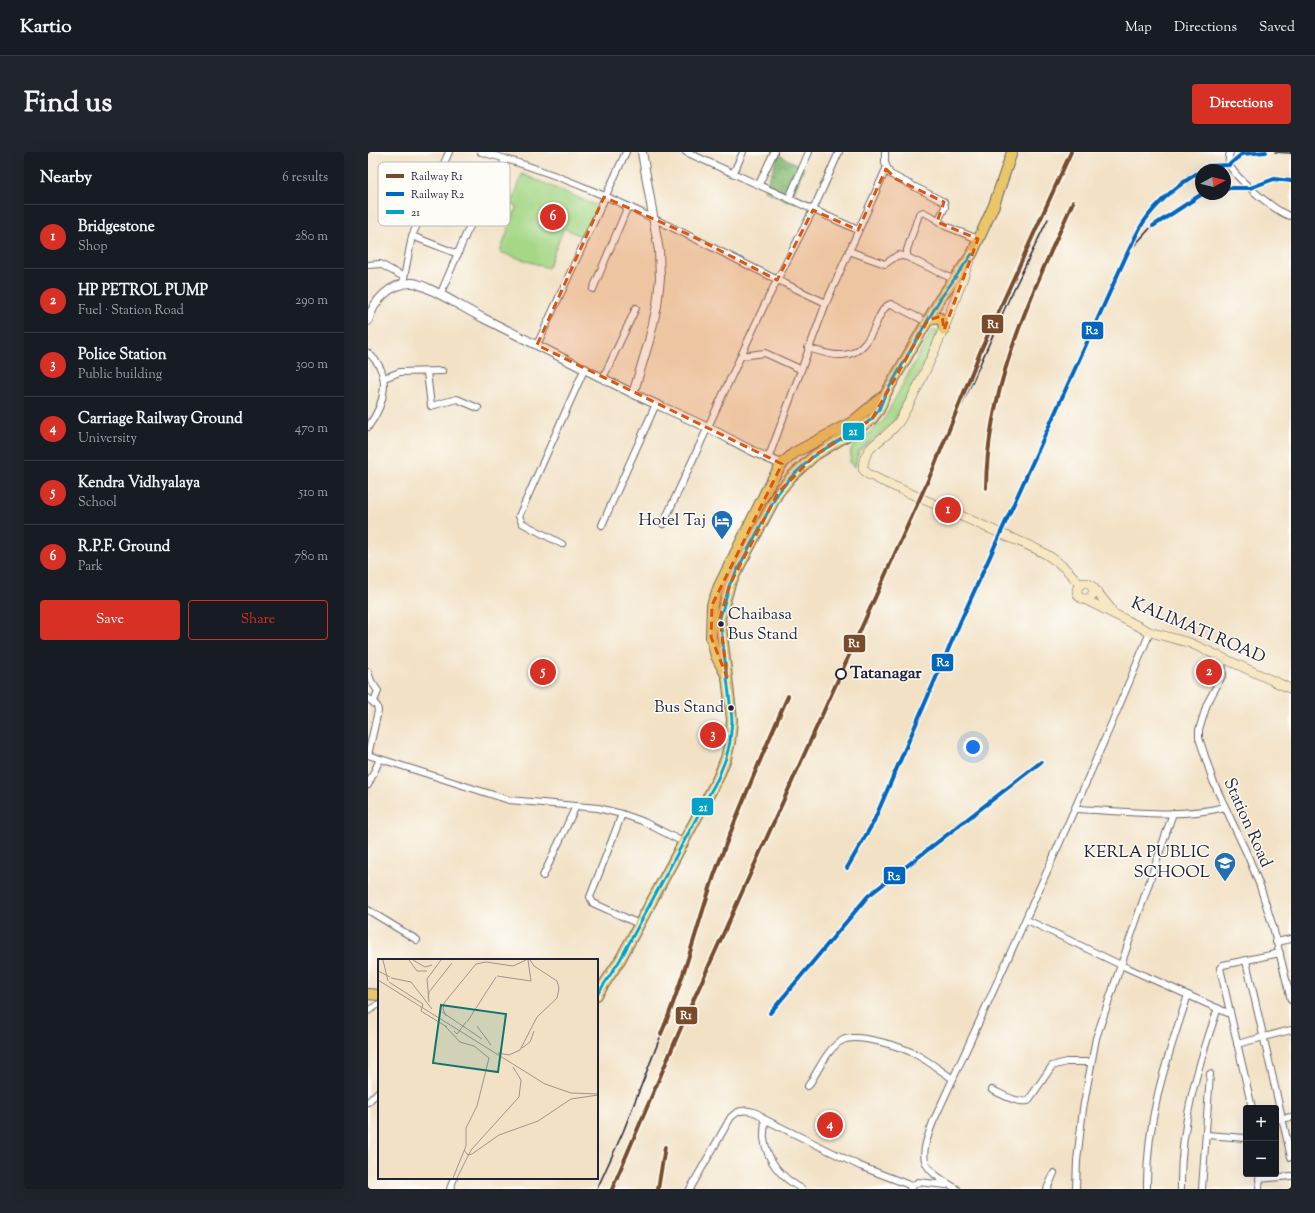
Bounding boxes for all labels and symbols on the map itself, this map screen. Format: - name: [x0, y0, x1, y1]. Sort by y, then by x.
- legend: [378, 162, 510, 226]
- north arrow: [1195, 164, 1231, 200]
- text: Railway R1: [411, 169, 463, 185]
- text: Railway R2: [411, 187, 464, 203]
- pin: 6: [540, 202, 566, 232]
- text: 21: [411, 205, 420, 221]
- line badge: R1: [981, 314, 1004, 334]
- text: R1: [986, 317, 999, 333]
- line badge: R2: [1081, 321, 1104, 340]
- text: R2: [1084, 323, 1099, 339]
- line badge: 21: [842, 422, 865, 441]
- text: 21: [849, 424, 858, 440]
- pin: 1: [935, 495, 961, 525]
- hotel icon: Hotel Taj: [709, 508, 735, 541]
- place label: Hotel Taj: [638, 509, 706, 533]
- street label: KALIMATI ROAD: [1127, 592, 1269, 670]
- place label: Chaibasa Bus Stand: [728, 604, 798, 647]
- marker: Chaibasa Bus Stand: [716, 619, 726, 629]
- line badge: R1: [843, 634, 866, 653]
- text: R1: [847, 636, 860, 652]
- line badge: R2: [931, 653, 954, 672]
- text: R2: [935, 655, 950, 671]
- pin: 5: [530, 657, 556, 687]
- pin: 2: [1196, 657, 1222, 687]
- place label: Tatanagar: [850, 662, 922, 686]
- marker: Tatanagar: [835, 668, 847, 680]
- place label: Bus Stand: [654, 697, 724, 720]
- marker: Bus Stand: [726, 703, 736, 713]
- pin: 3: [700, 720, 726, 750]
- your location: [963, 737, 983, 757]
- street label: Station Road: [1217, 775, 1278, 872]
- line badge: 21: [691, 797, 714, 816]
- text: 21: [699, 800, 708, 816]
- place label: KERLA PUBLIC SCHOOL: [1084, 841, 1210, 885]
- school or university icon: KERLA PUBLIC SCHOOL: [1212, 850, 1238, 883]
- line badge: R2: [883, 866, 906, 885]
- text: R2: [886, 869, 901, 885]
- inset map: [378, 959, 598, 1179]
- line badge: R1: [675, 1006, 698, 1025]
- text: R1: [679, 1008, 692, 1024]
- pin: 4: [817, 1110, 843, 1140]

